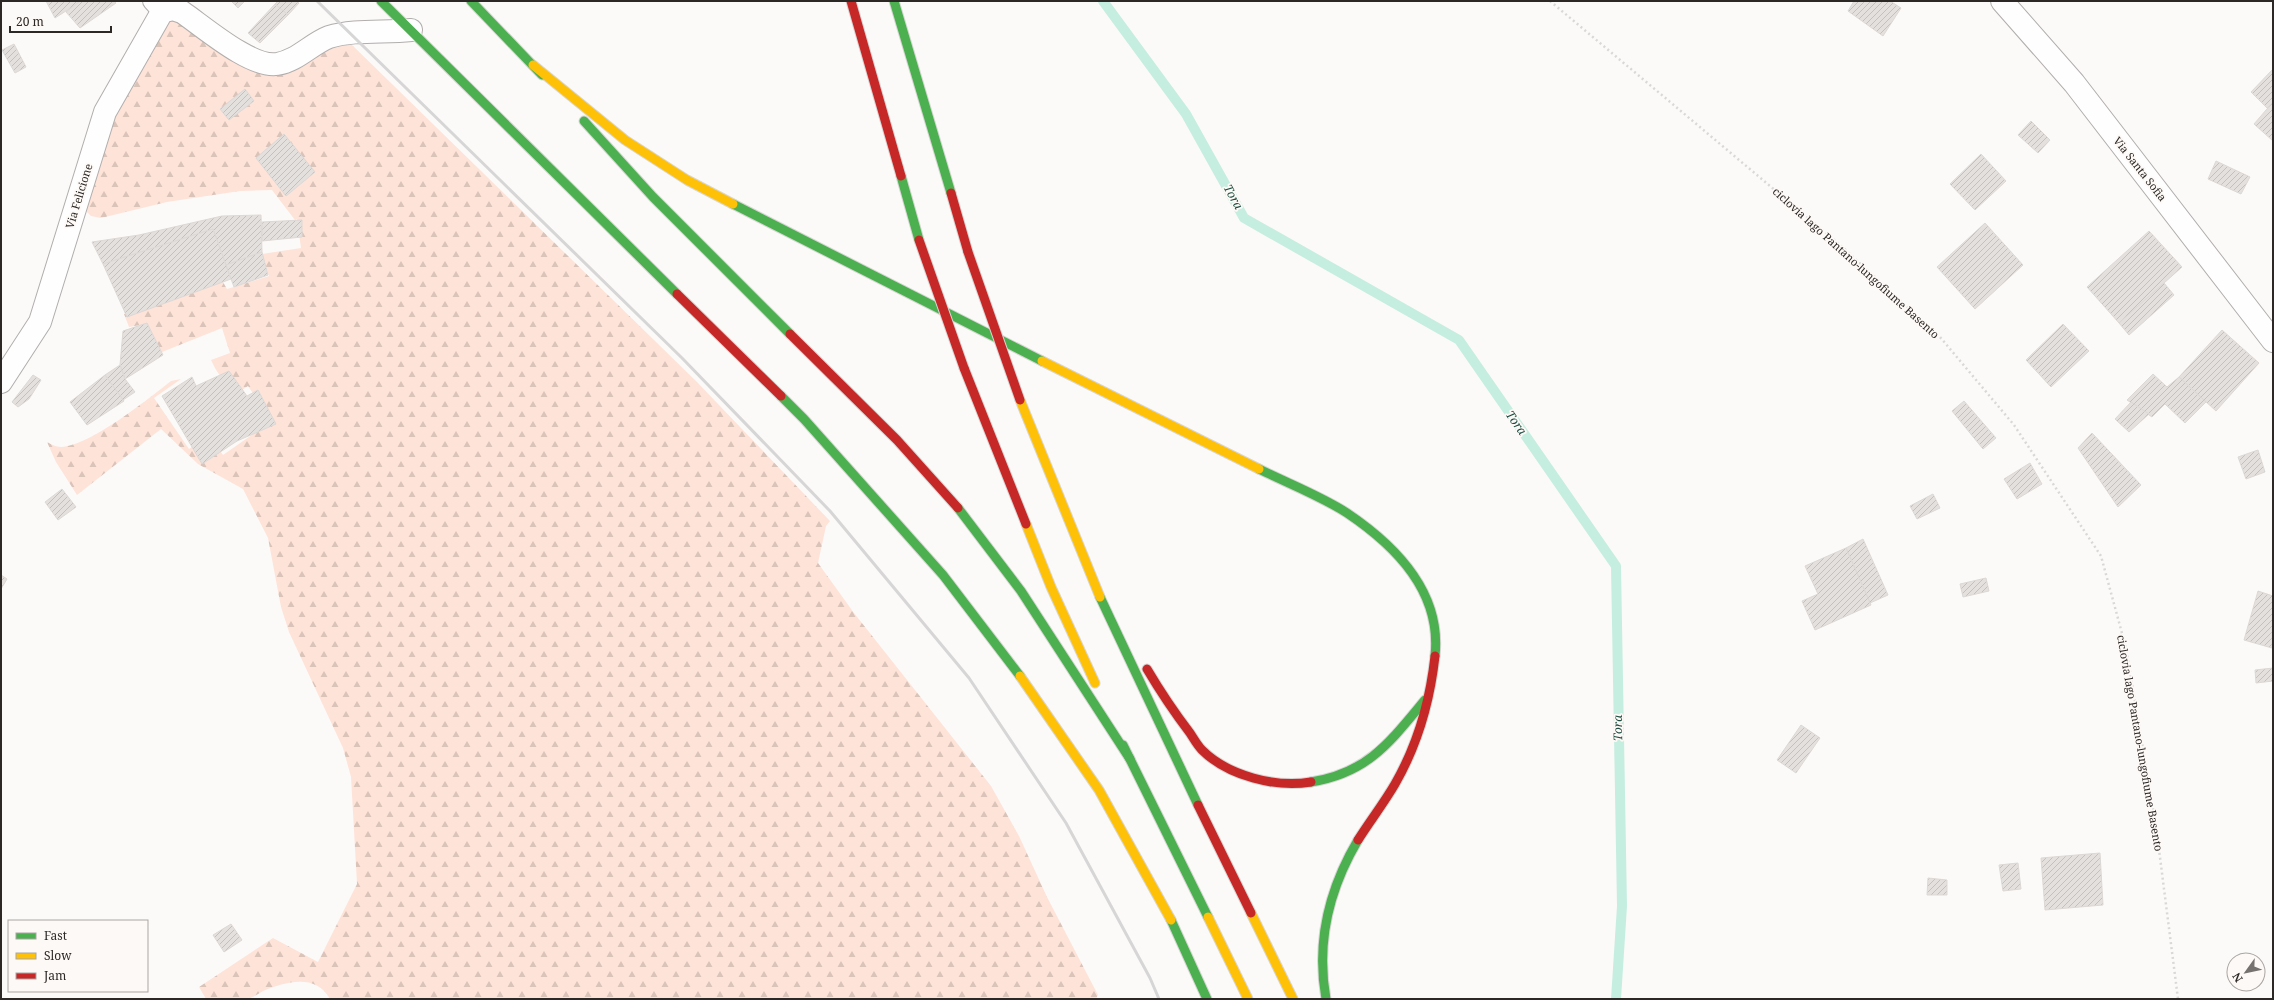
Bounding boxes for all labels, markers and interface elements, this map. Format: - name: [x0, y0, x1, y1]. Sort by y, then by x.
- scale bar: [10, 8, 111, 34]
- text: 20 m: [16, 13, 44, 30]
- street label: Via Santa Sofia: [2110, 133, 2170, 204]
- street label: Via Felicione: [62, 161, 96, 230]
- water label: Tora: [1220, 181, 1247, 212]
- street label: ciclovia lago Pantano-lungofiume Basento: [1770, 184, 1943, 342]
- water label: Tora: [1502, 407, 1531, 438]
- street label: ciclovia lago Pantano-lungofiume Basento: [2114, 634, 2167, 852]
- water label: Tora: [1609, 715, 1626, 741]
- legend: [8, 920, 148, 992]
- text: Fast: [44, 927, 67, 944]
- text: Slow: [44, 947, 72, 964]
- north arrow: [2226, 952, 2266, 992]
- text: Jam: [43, 967, 66, 984]
- text: N: [2228, 970, 2246, 985]

